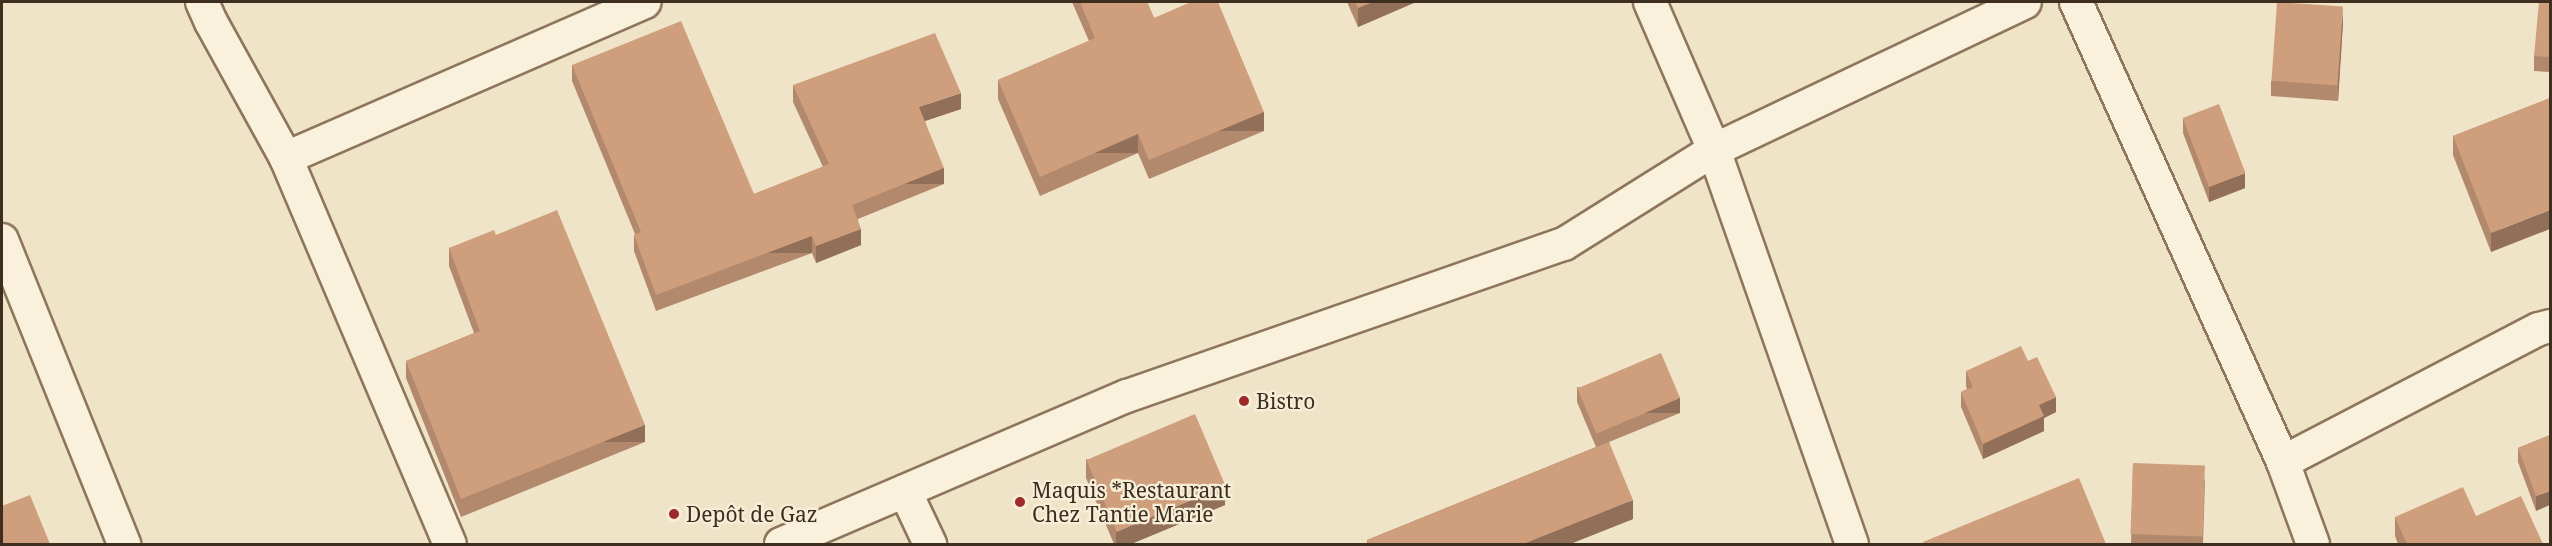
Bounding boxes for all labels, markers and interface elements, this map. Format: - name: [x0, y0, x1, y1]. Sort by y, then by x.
- place label: Bistro: [1256, 388, 1315, 414]
- marker: Bistro: [1237, 394, 1251, 408]
- place label: Maquis *Restaurant Chez Tantie Marie: [1032, 477, 1231, 527]
- marker: Maquis *Restaurant Chez Tantie Marie: [1013, 495, 1027, 509]
- place label: Depôt de Gaz: [686, 501, 818, 527]
- marker: Depôt de Gaz: [667, 507, 681, 521]

